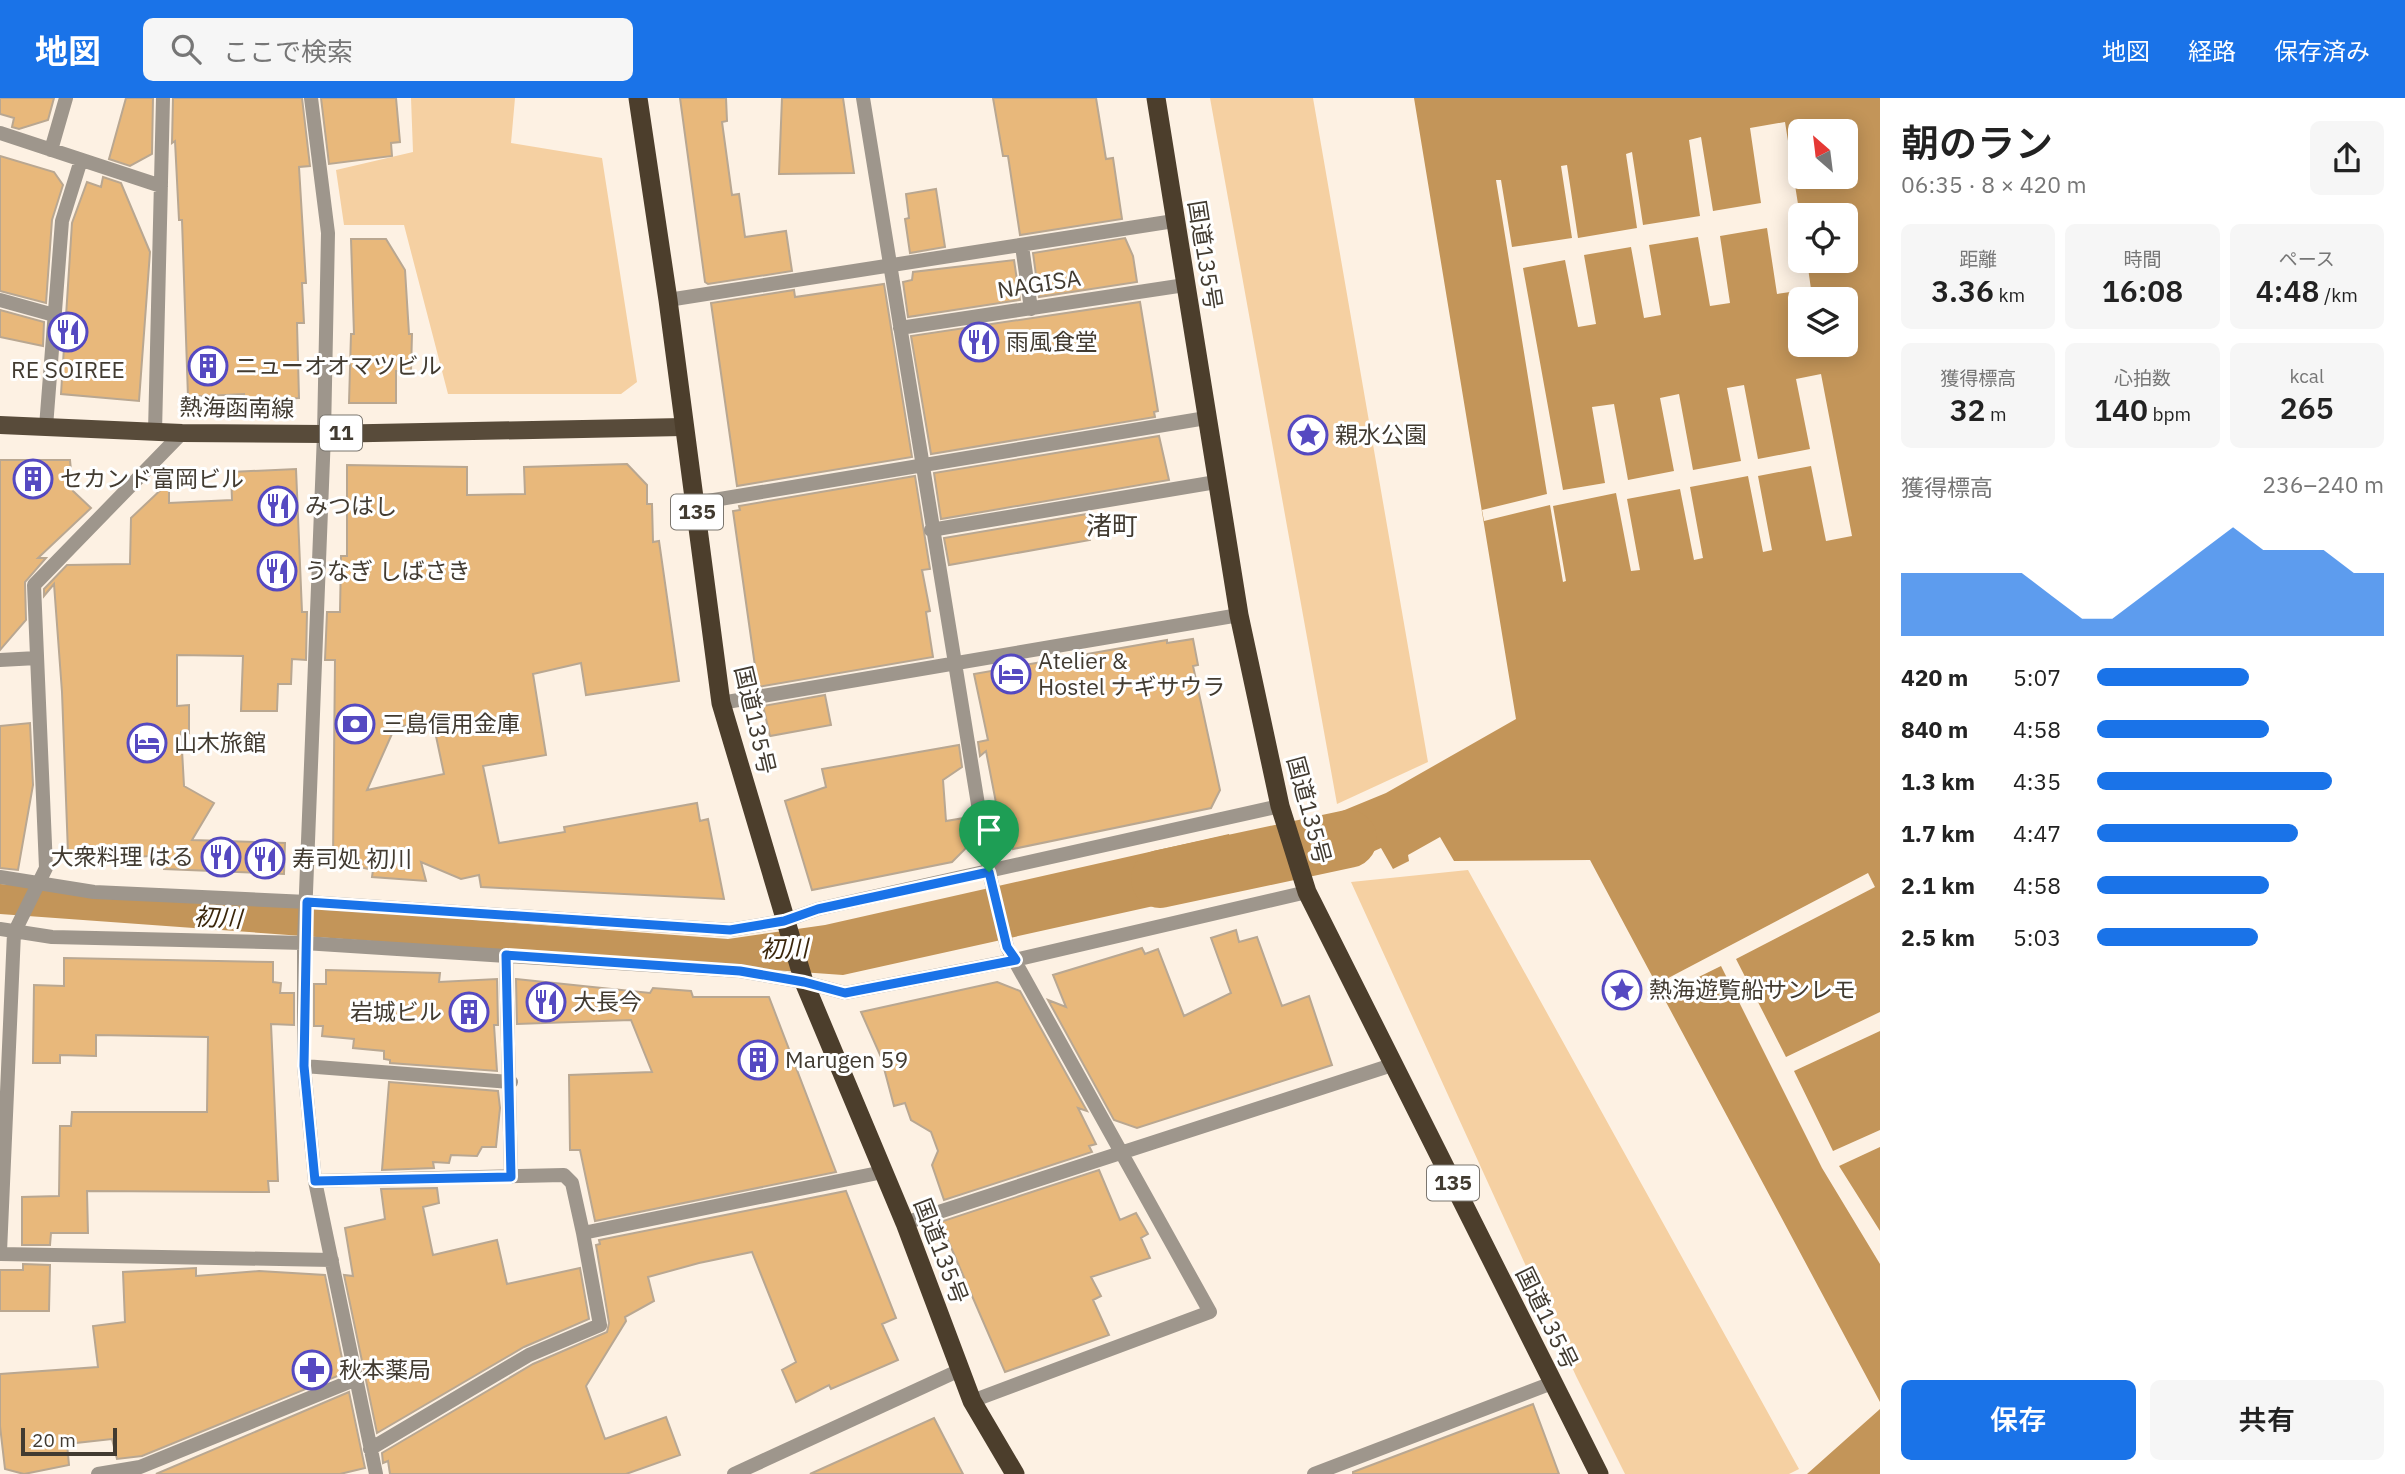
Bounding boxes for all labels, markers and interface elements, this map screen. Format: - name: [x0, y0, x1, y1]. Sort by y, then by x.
- search box: [143, 18, 633, 81]
- text: 地図: [35, 29, 101, 72]
- icon: search: [167, 30, 205, 68]
- text: ここで検索: [223, 34, 353, 68]
- text: 地図: [2102, 35, 2150, 67]
- text: 経路: [2188, 35, 2236, 67]
- text: 保存済み: [2274, 35, 2370, 67]
- text: 朝のラン: [1901, 118, 2053, 167]
- north arrow: [1788, 119, 1858, 189]
- map controls: [1788, 119, 1858, 357]
- button: share: [2310, 121, 2384, 195]
- text: 06:35 · 8 × 420 m: [1901, 169, 2087, 199]
- street label: 国道135号: [1183, 198, 1229, 312]
- button: locate: [1788, 203, 1858, 273]
- text: 距離: [1959, 247, 1997, 271]
- text: 時間: [2123, 247, 2162, 271]
- text: ペース: [2279, 247, 2335, 271]
- street label: NAGISA: [995, 262, 1083, 304]
- text: 3.36: [1931, 271, 1994, 310]
- text: 16:08: [2102, 271, 2183, 310]
- text: 4:48: [2256, 271, 2319, 310]
- text: km: [1994, 283, 2025, 307]
- text: /km: [2319, 283, 2358, 307]
- button: layers: [1788, 287, 1858, 357]
- restaurant icon: RE SOIREE: [47, 311, 89, 353]
- restaurant icon: 雨風食堂: [958, 321, 1000, 363]
- place label: 雨風食堂: [1006, 326, 1098, 356]
- building icon: ニューオオマツビル: [187, 345, 229, 387]
- place label: ニューオオマツビル: [235, 350, 442, 380]
- place label: RE SOIREE: [11, 354, 125, 384]
- text: kcal: [2290, 364, 2324, 388]
- text: 獲得標高: [1940, 366, 2016, 390]
- text: 心拍数: [2114, 366, 2171, 390]
- text: 265: [2280, 388, 2334, 427]
- text: 32: [1950, 390, 1986, 429]
- text: 140: [2094, 390, 2148, 429]
- street label: 熱海函南線: [179, 391, 295, 423]
- text: m: [1986, 402, 2007, 426]
- text: bpm: [2148, 402, 2191, 426]
- place icon: 親水公園: [1287, 414, 1329, 456]
- road number: 11: [320, 416, 362, 450]
- place label: 親水公園: [1335, 419, 1427, 449]
- building icon: セカンド富岡ビル: [12, 458, 54, 500]
- place label: セカンド富岡ビル: [60, 463, 244, 493]
- text: 236–240 m: [2262, 469, 2384, 499]
- text: 獲得標高: [1901, 472, 1993, 502]
- restaurant icon: みつはし: [257, 485, 299, 527]
- place label: みつはし: [305, 490, 397, 520]
- road number: 135: [671, 494, 723, 530]
- district label: 渚町: [1086, 508, 1138, 542]
- restaurant icon: うなぎ しばさき: [256, 550, 298, 592]
- place label: うなぎ しばさき: [304, 555, 470, 585]
- place label: Atelier & Hostel ナギサウラ: [1038, 645, 1225, 701]
- hotel icon: Atelier & Hostel ナギサウラ: [990, 653, 1032, 695]
- text: 420 m: [1901, 662, 1968, 692]
- text: 5:07: [2013, 662, 2061, 692]
- street label: 国道135号: [729, 663, 783, 777]
- bank icon: 三島信用金庫: [334, 703, 376, 745]
- place label: 三島信用金庫: [382, 708, 520, 738]
- text: 840 m: [1901, 714, 1968, 744]
- text: 4:58: [2013, 714, 2061, 744]
- hotel icon: 山木旅館: [126, 722, 168, 764]
- place label: 山木旅館: [174, 727, 266, 757]
- street label: 国道135号: [1281, 753, 1339, 867]
- text: 1.3 km: [1901, 766, 1975, 796]
- text: 4:35: [2013, 766, 2061, 796]
- pin: [959, 800, 1019, 872]
- icon: arrive: [970, 811, 1008, 849]
- text: 1.7 km: [1901, 818, 1975, 848]
- text: 4:47: [2013, 818, 2061, 848]
- restaurant icon: 大衆料理 はる: [200, 836, 242, 878]
- restaurant icon: 寿司処 初川: [244, 838, 286, 880]
- place label: 大衆料理 はる: [51, 841, 194, 871]
- place label: 寿司処 初川: [292, 843, 412, 873]
- text: 2.1 km: [1901, 870, 1975, 900]
- text: 4:58: [2013, 870, 2061, 900]
- water label: 初川: [193, 900, 246, 934]
- text: 2.5 km: [1901, 922, 1975, 952]
- text: 5:03: [2013, 922, 2061, 952]
- water label: 初川: [760, 932, 811, 964]
- place icon: 熱海遊覧船サンレモ: [1601, 969, 1643, 1011]
- place label: 熱海遊覧船サンレモ: [1649, 974, 1856, 1004]
- restaurant icon: 大長今: [525, 981, 567, 1023]
- place label: 大長今: [573, 986, 642, 1016]
- building icon: 岩城ビル: [448, 991, 490, 1033]
- place label: 岩城ビル: [350, 996, 442, 1026]
- building icon: Marugen 59: [737, 1039, 779, 1081]
- place label: Marugen 59: [785, 1044, 908, 1074]
- road number: 135: [1427, 1166, 1479, 1200]
- street label: 国道135号: [908, 1194, 976, 1308]
- street label: 国道135号: [1510, 1261, 1586, 1374]
- pharmacy icon: 秋本薬局: [291, 1349, 333, 1391]
- place label: 秋本薬局: [339, 1354, 431, 1384]
- button: 保存: [1901, 1380, 2136, 1460]
- button: 共有: [2150, 1380, 2384, 1460]
- scale bar: [21, 1425, 117, 1457]
- text: 20 m: [32, 1428, 76, 1452]

